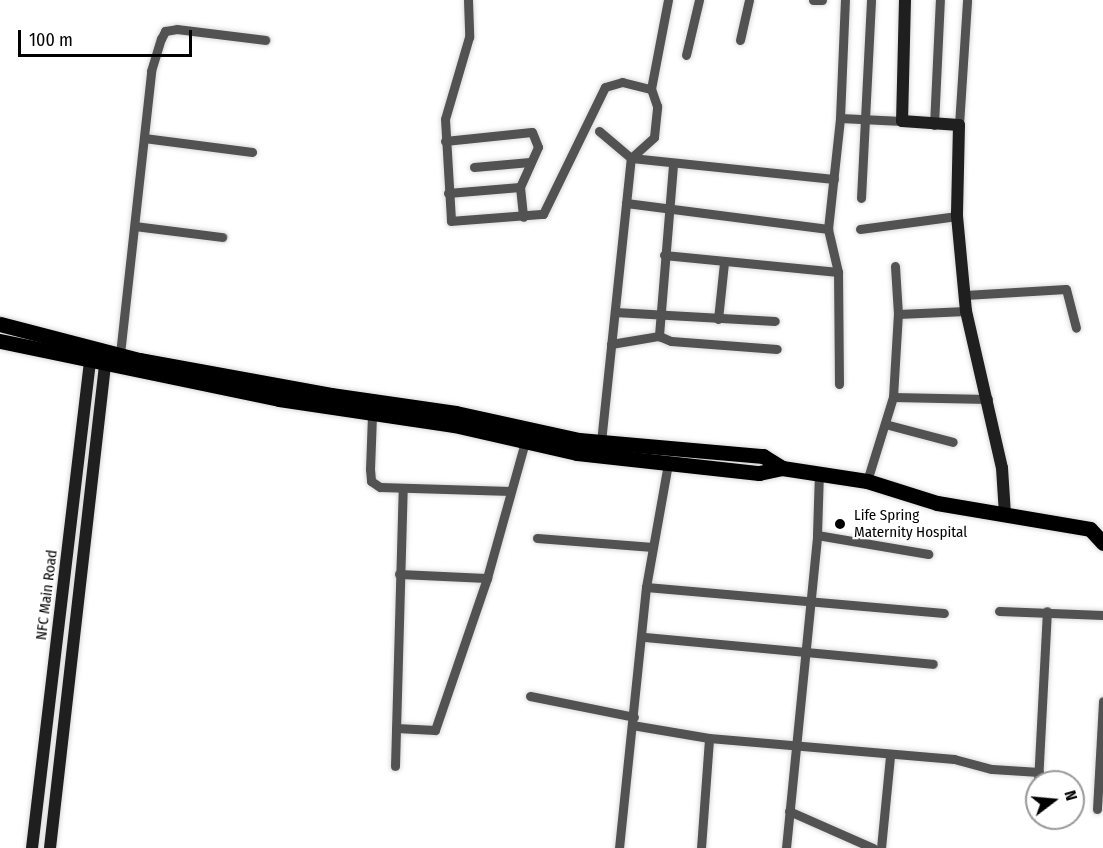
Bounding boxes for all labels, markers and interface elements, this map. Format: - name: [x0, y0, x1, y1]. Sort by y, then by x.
- scale bar: [21, 18, 195, 56]
- text: 100 m: [29, 29, 73, 51]
- place label: Life Spring Maternity Hospital: [854, 506, 967, 541]
- marker: Life Spring Maternity Hospital: [831, 515, 849, 533]
- street label: NFC Main Road: [33, 549, 61, 641]
- north arrow: [1025, 770, 1085, 830]
- text: N: [1060, 788, 1081, 803]

